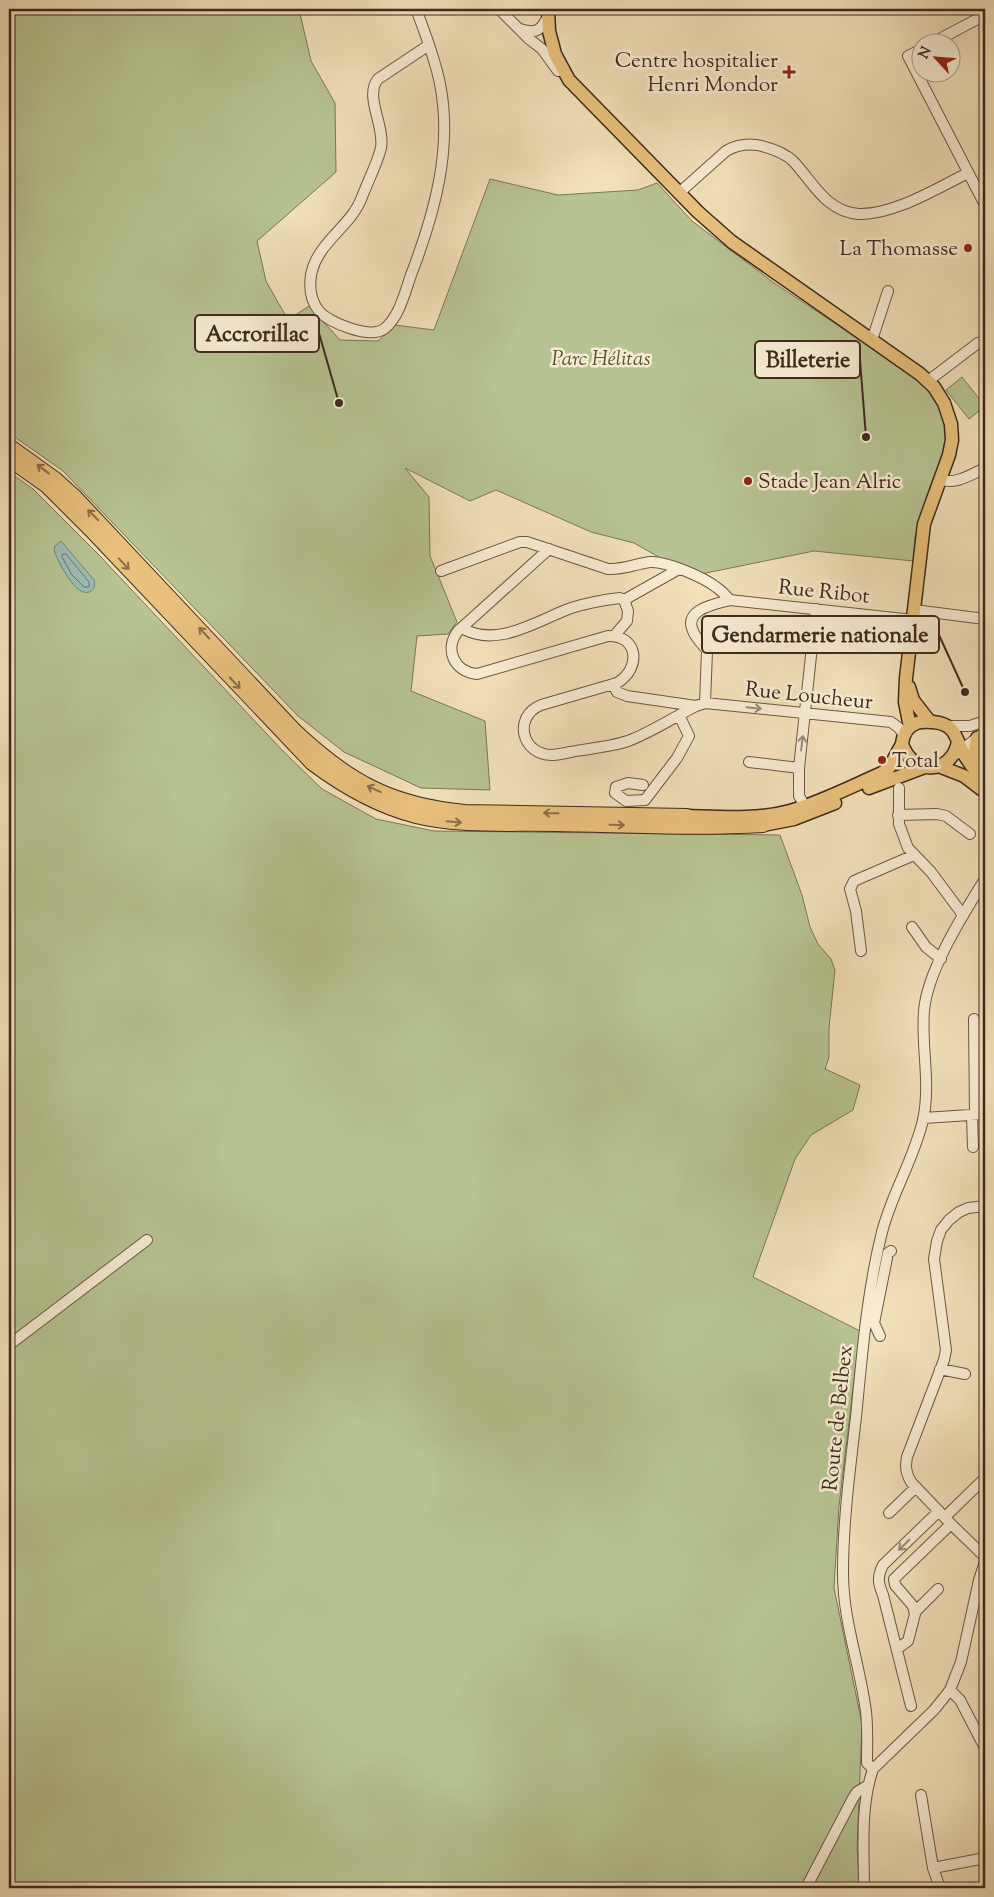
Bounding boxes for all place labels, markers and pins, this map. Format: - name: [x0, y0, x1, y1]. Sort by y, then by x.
- place label: Centre hospitalier Henri Mondor: [615, 47, 778, 101]
- marker: Centre hospitalier Henri Mondor: [782, 65, 796, 79]
- place label: La Thomasse: [839, 235, 958, 265]
- marker: La Thomasse: [962, 242, 974, 254]
- callout: Accrorillac: [195, 315, 319, 352]
- callout: Billeterie: [755, 341, 860, 378]
- place label: Stade Jean Alric: [758, 468, 901, 498]
- marker: Stade Jean Alric: [742, 475, 754, 487]
- callout: Gendarmerie nationale: [702, 616, 939, 653]
- place label: Total: [892, 747, 939, 777]
- marker: Total: [876, 754, 888, 766]

